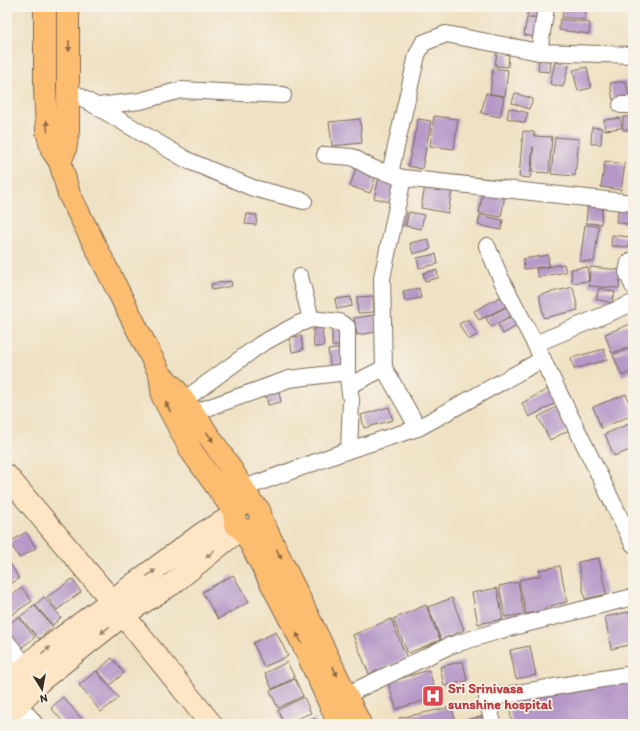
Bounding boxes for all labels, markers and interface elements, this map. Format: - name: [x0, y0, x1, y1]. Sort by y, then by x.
- one-way arrow: [66, 40, 72, 53]
- one-way arrow: [44, 120, 51, 132]
- one-way arrow: [165, 402, 171, 413]
- one-way arrow: [206, 432, 214, 442]
- one-way arrow: [276, 548, 282, 560]
- one-way arrow: [205, 550, 215, 559]
- one-way arrow: [145, 569, 156, 577]
- one-way arrow: [99, 626, 110, 634]
- one-way arrow: [296, 632, 302, 644]
- one-way arrow: [41, 646, 51, 654]
- one-way arrow: [332, 666, 338, 677]
- north arrow: [22, 669, 62, 709]
- place label: Sri Srinivasa sunshine hospital: [448, 680, 553, 713]
- hospital icon: Sri Srinivasa sunshine hospital: [420, 683, 446, 709]
- text: N: [39, 691, 49, 705]

